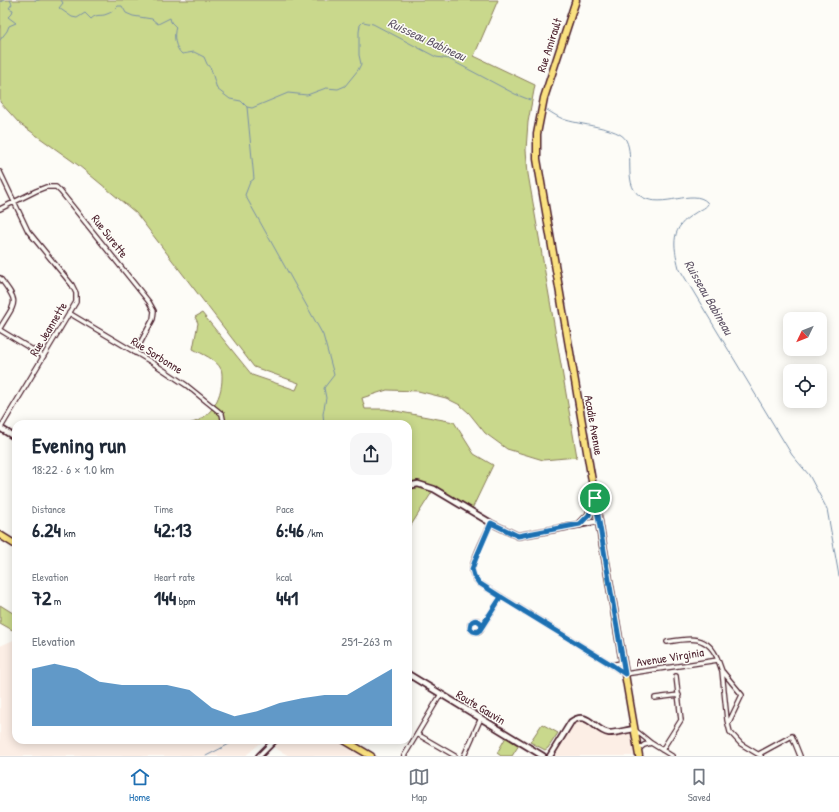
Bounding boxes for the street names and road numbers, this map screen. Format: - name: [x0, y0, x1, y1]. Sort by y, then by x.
- street label: Rue Amirault: [532, 15, 566, 74]
- street label: Rue Surette: [88, 211, 132, 261]
- street label: Rue Jeannette: [25, 299, 71, 359]
- street label: Rue Sorbonne: [128, 332, 186, 378]
- street label: Acadie Avenue: [580, 394, 608, 457]
- street label: Avenue Virginia: [635, 643, 705, 671]
- street label: Route Gauvin: [453, 686, 509, 728]

